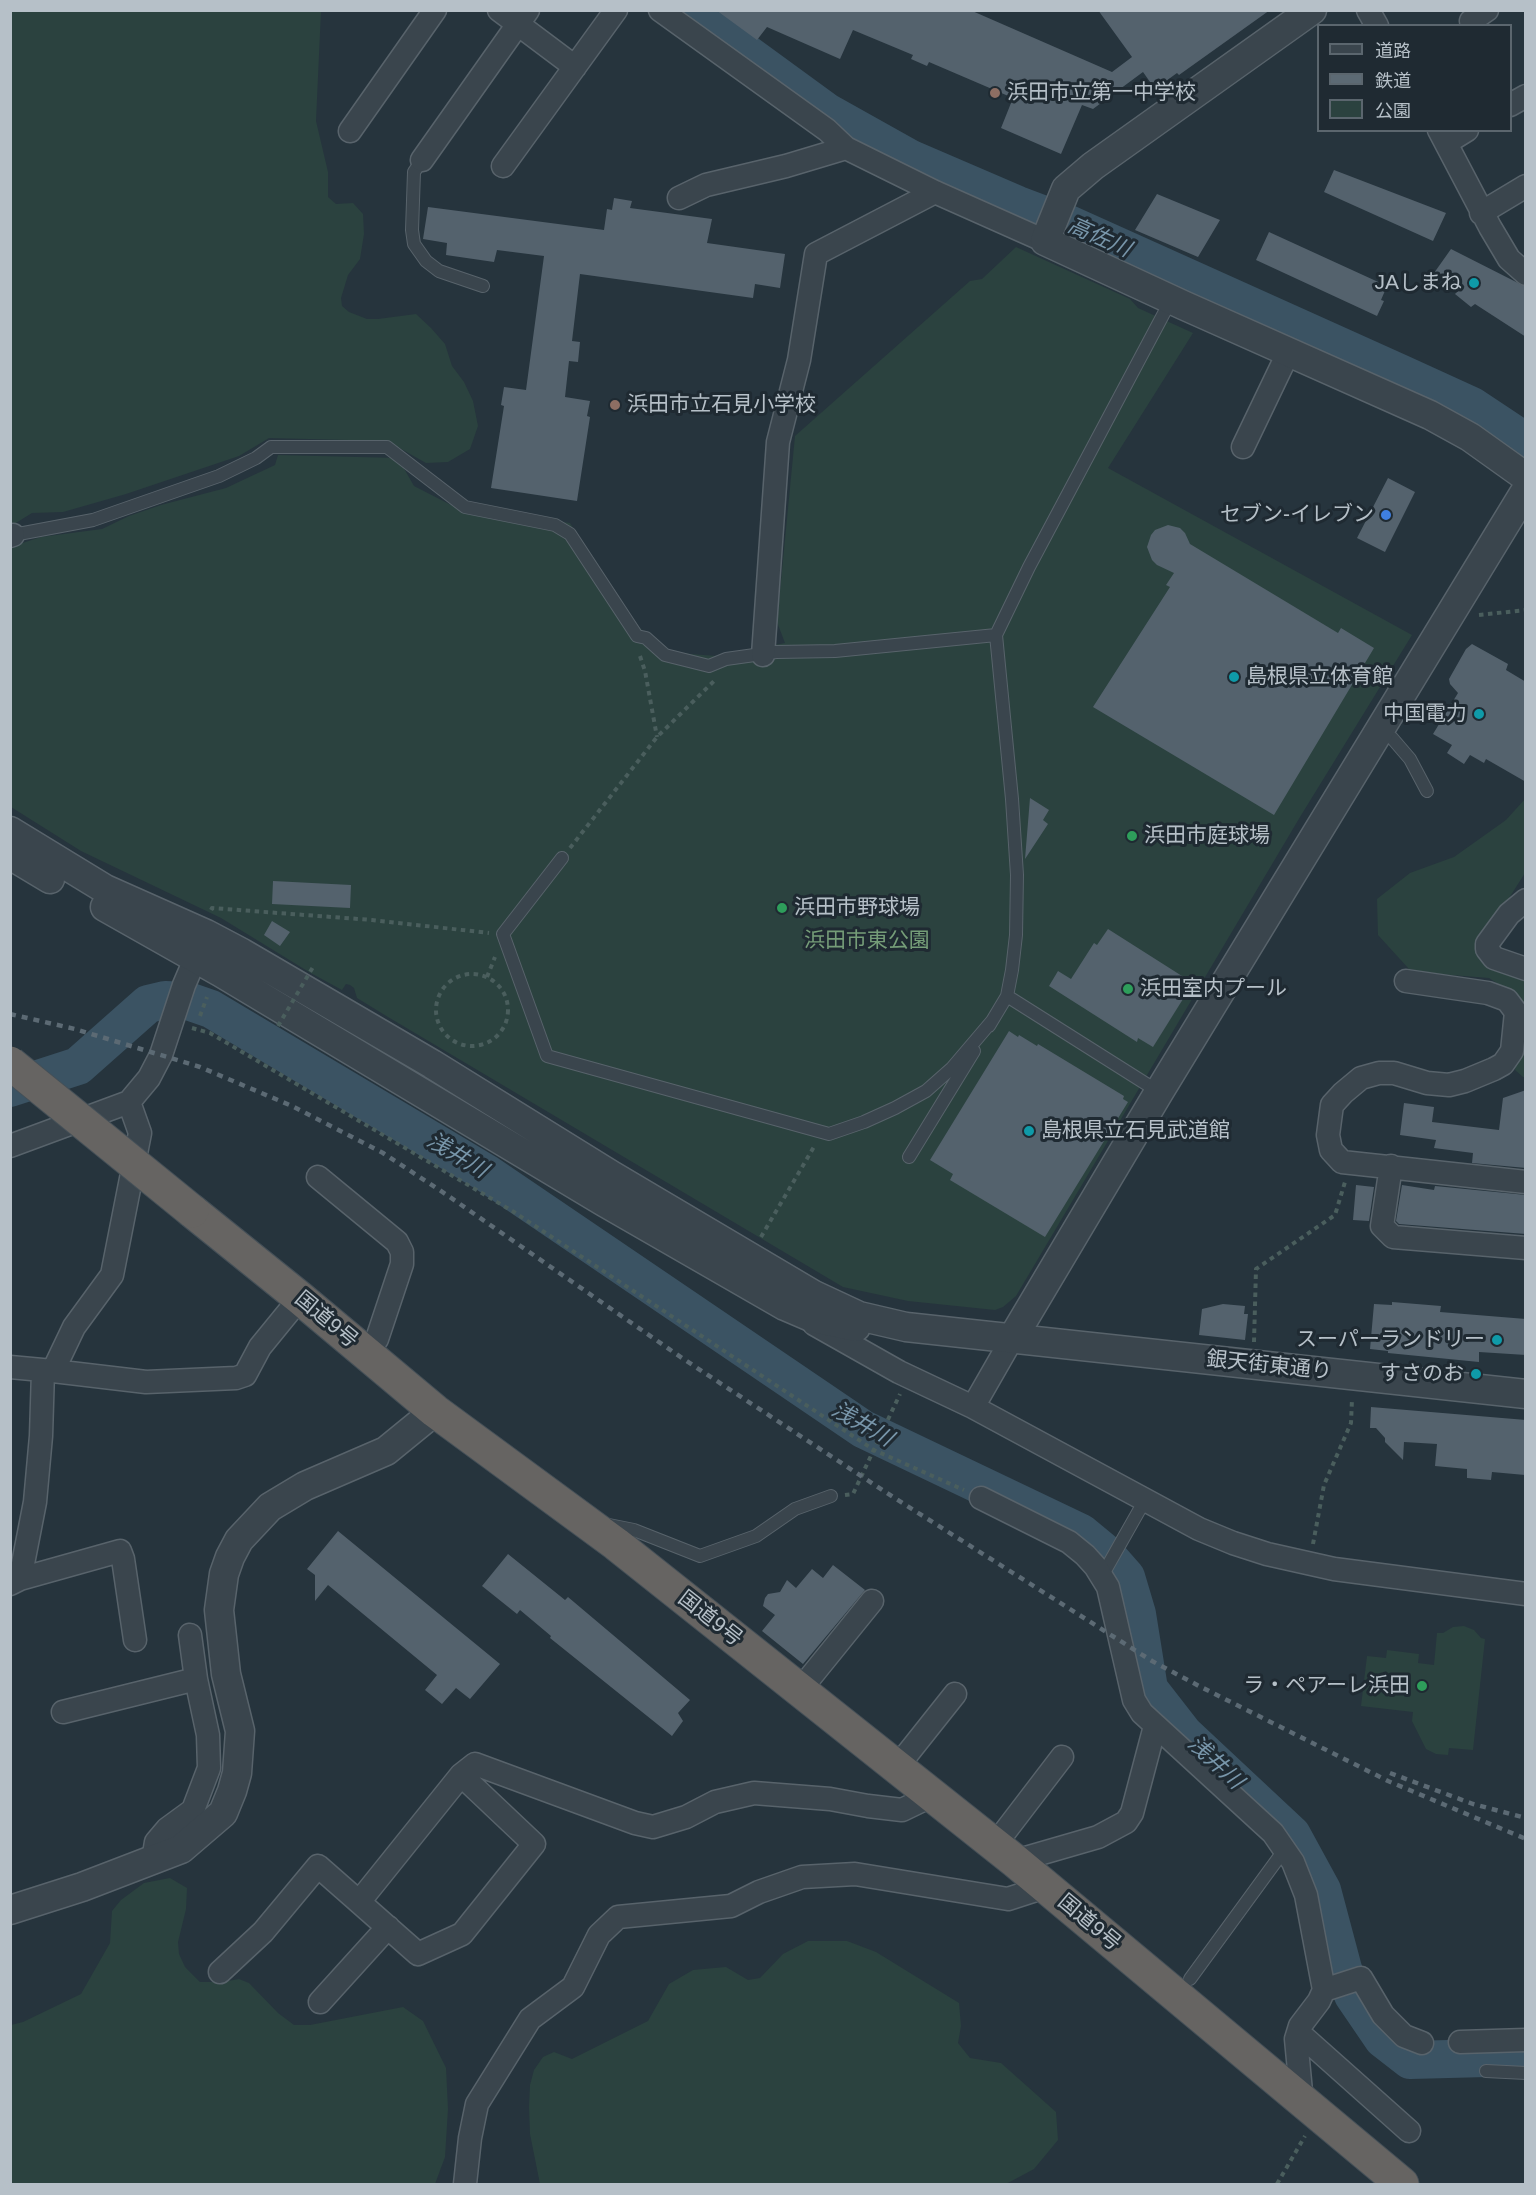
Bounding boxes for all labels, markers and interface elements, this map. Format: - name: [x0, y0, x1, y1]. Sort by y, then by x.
- legend: [1317, 24, 1512, 132]
- text: 道路: [1375, 41, 1411, 61]
- text: 鉄道: [1375, 71, 1411, 91]
- place label: 浜田市立第一中学校: [1007, 80, 1196, 106]
- marker: 浜田市立第一中学校: [988, 86, 1002, 100]
- text: 公園: [1375, 101, 1411, 121]
- water label: 高佐川: [1063, 213, 1135, 263]
- place label: JAしまね: [1374, 270, 1462, 296]
- marker: JAしまね: [1467, 276, 1481, 290]
- place label: 浜田市立石見小学校: [627, 392, 816, 418]
- marker: 浜田市立石見小学校: [608, 398, 622, 412]
- place label: セブン-イレブン: [1220, 502, 1374, 528]
- marker: セブン-イレブン: [1379, 508, 1393, 522]
- place label: 島根県立体育館: [1246, 664, 1393, 690]
- marker: 島根県立体育館: [1227, 670, 1241, 684]
- place label: 中国電力: [1383, 701, 1467, 727]
- marker: 中国電力: [1472, 707, 1486, 721]
- place label: 浜田市庭球場: [1144, 823, 1270, 849]
- marker: 浜田市庭球場: [1125, 829, 1139, 843]
- place label: 浜田市野球場: [794, 895, 920, 921]
- marker: 浜田市野球場: [775, 901, 789, 915]
- park label: 浜田市東公園: [804, 928, 930, 954]
- place label: 浜田室内プール: [1140, 976, 1287, 1002]
- marker: 浜田室内プール: [1121, 982, 1135, 996]
- place label: 島根県立石見武道館: [1041, 1118, 1230, 1144]
- marker: 島根県立石見武道館: [1022, 1124, 1036, 1138]
- water label: 浅井川: [422, 1128, 492, 1184]
- street label: 国道9号: [289, 1286, 363, 1354]
- place label: スーパーランドリー: [1296, 1327, 1485, 1353]
- marker: スーパーランドリー: [1490, 1333, 1504, 1347]
- street label: 銀天街東通り: [1205, 1347, 1333, 1385]
- place label: すさのお: [1380, 1361, 1464, 1387]
- marker: すさのお: [1469, 1367, 1483, 1381]
- water label: 浅井川: [827, 1397, 897, 1453]
- street label: 国道9号: [673, 1586, 747, 1652]
- place label: ラ・ペアーレ浜田: [1243, 1673, 1410, 1699]
- marker: ラ・ペアーレ浜田: [1415, 1679, 1429, 1693]
- water label: 浅井川: [1182, 1731, 1248, 1795]
- street label: 国道9号: [1052, 1889, 1126, 1957]

